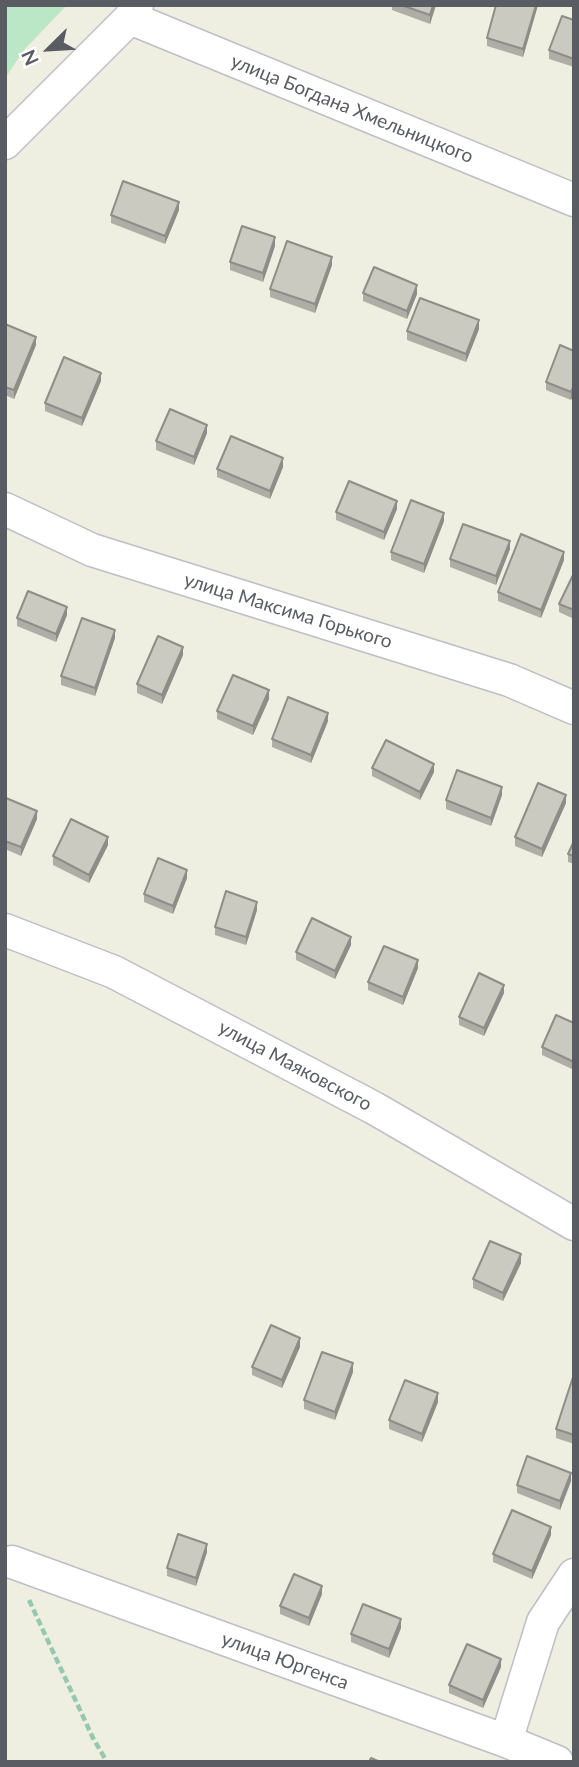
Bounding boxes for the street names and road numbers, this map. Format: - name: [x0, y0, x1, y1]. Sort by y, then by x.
- street label: улица Богдана Хмельницкого: [227, 50, 477, 168]
- street label: улица Максима Горького: [181, 568, 395, 654]
- street label: улица Маяковского: [215, 1016, 375, 1116]
- street label: улица Юргенса: [218, 1627, 352, 1695]

